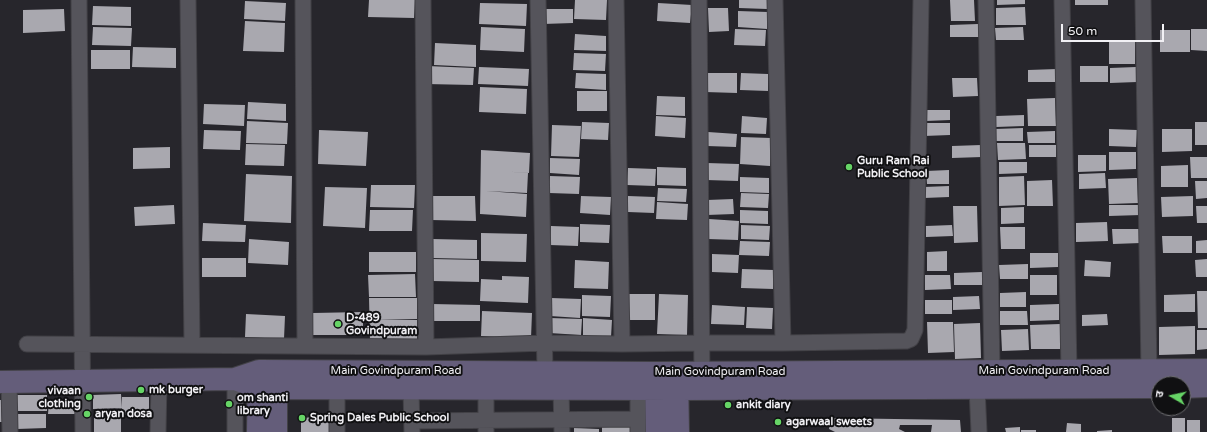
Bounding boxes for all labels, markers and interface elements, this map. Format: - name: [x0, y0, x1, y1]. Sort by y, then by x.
- scale bar: [1063, 16, 1166, 42]
- text: 50 m: [1068, 24, 1097, 38]
- place label: Guru Ram Rai Public School: [857, 154, 930, 180]
- marker: Guru Ram Rai Public School: [844, 162, 854, 172]
- place label: D-489 Govindpuram: [346, 311, 417, 337]
- marker: D-489 Govindpuram: [333, 319, 343, 329]
- street label: Main Govindpuram Road: [331, 364, 461, 378]
- street label: Main Govindpuram Road: [979, 364, 1109, 378]
- street label: Main Govindpuram Road: [655, 365, 785, 379]
- north arrow: [1151, 376, 1191, 416]
- place label: mk burger: [149, 383, 203, 397]
- place label: vivaan clothing: [38, 384, 81, 410]
- marker: mk burger: [136, 385, 146, 395]
- text: उ: [1153, 390, 1167, 398]
- place label: om shanti library: [237, 391, 288, 417]
- marker: vivaan clothing: [84, 392, 94, 402]
- place label: ankit diary: [736, 398, 791, 412]
- marker: om shanti library: [224, 399, 234, 409]
- marker: ankit diary: [723, 400, 733, 410]
- place label: aryan dosa: [95, 407, 152, 421]
- marker: aryan dosa: [82, 409, 92, 419]
- place label: Spring Dales Public School: [310, 411, 449, 425]
- marker: Spring Dales Public School: [297, 413, 307, 423]
- place label: agarwaal sweets: [786, 415, 872, 429]
- marker: agarwaal sweets: [773, 417, 783, 427]

